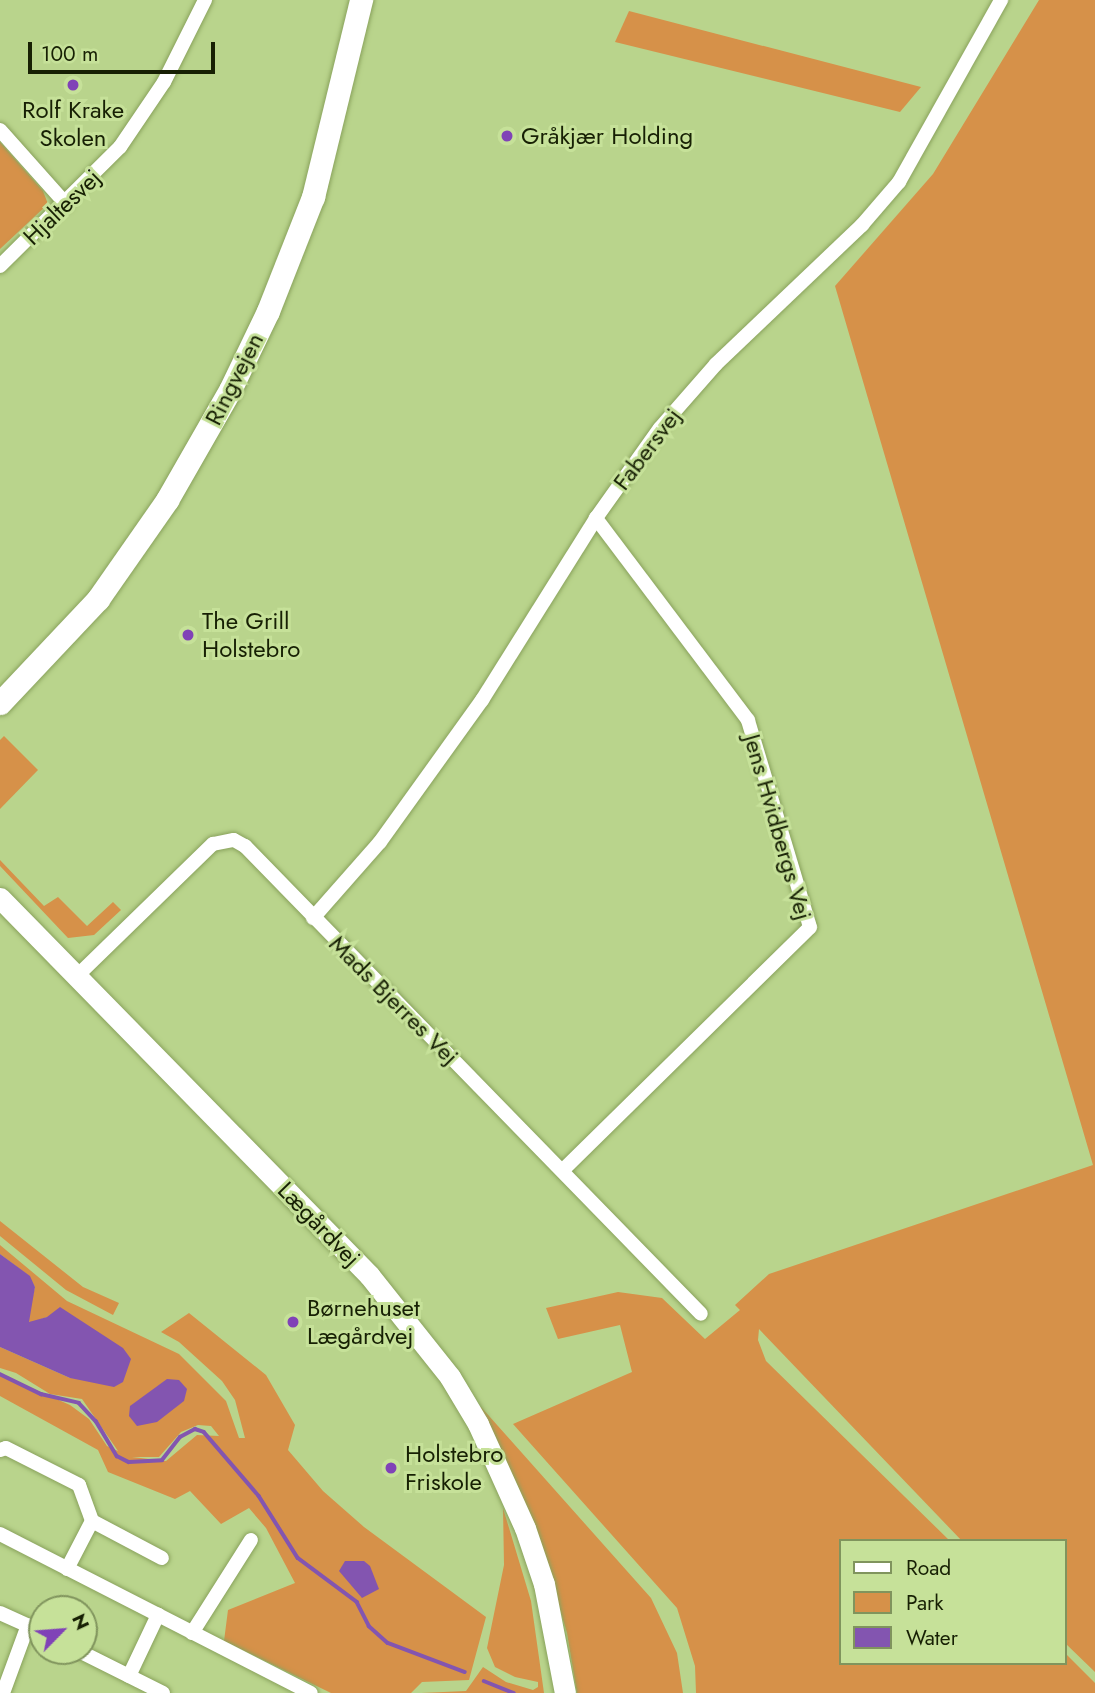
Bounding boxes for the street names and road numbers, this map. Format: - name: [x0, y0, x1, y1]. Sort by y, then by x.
- street label: Hjaltesvej: [17, 163, 107, 251]
- street label: Ringvejen: [199, 328, 269, 430]
- street label: Fabersvej: [607, 402, 687, 496]
- street label: Jens Hvidbergs Vej: [738, 731, 818, 923]
- street label: Mads Bjerres Vej: [323, 929, 465, 1071]
- street label: Lægårdvej: [272, 1176, 366, 1272]

